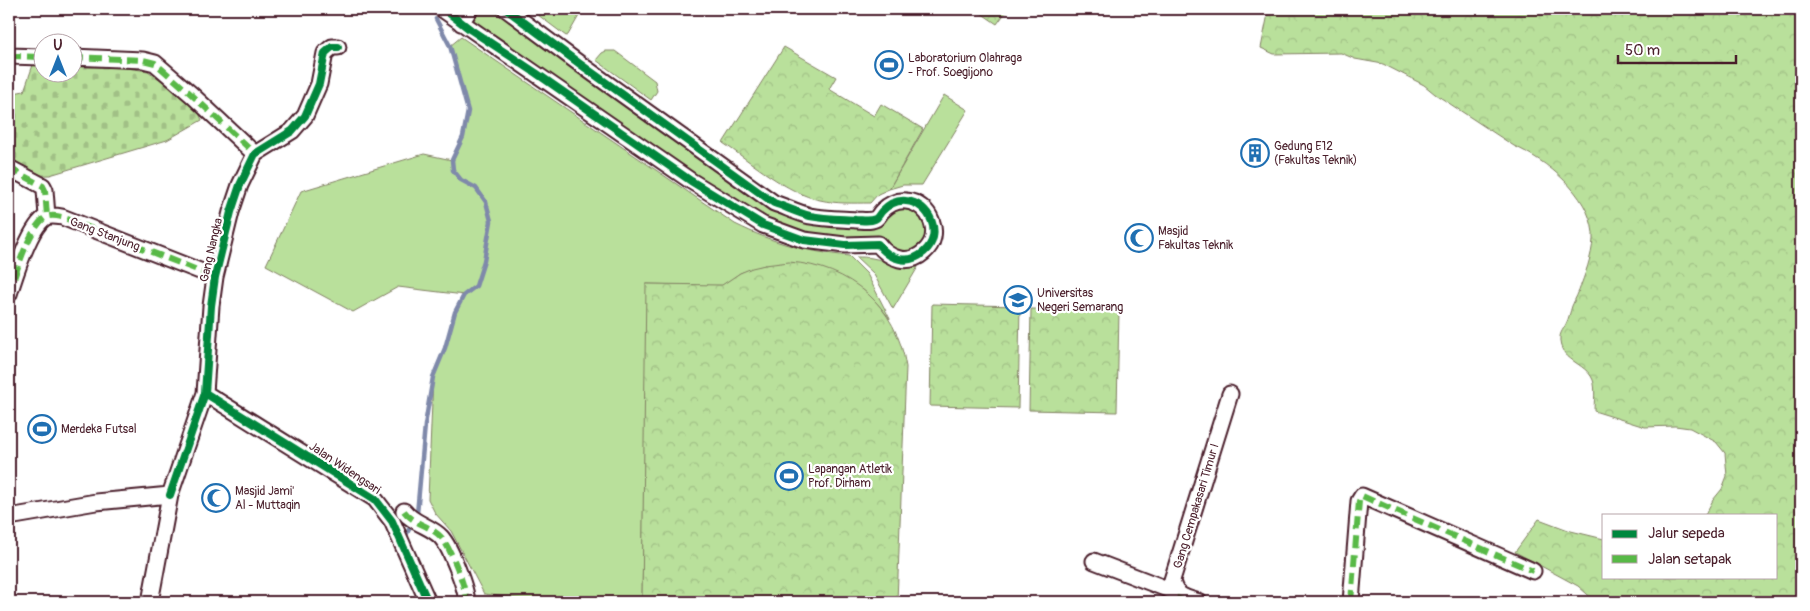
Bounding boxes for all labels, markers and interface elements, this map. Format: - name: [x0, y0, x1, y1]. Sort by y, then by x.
- north arrow: [32, 32, 82, 82]
- scale bar: [1618, 32, 1735, 64]
- text: U: [53, 37, 63, 54]
- text: 50 m: [1625, 41, 1660, 60]
- sports icon: Laboratorium Olahraga - Prof. Soegijono: [874, 50, 904, 80]
- place label: Laboratorium Olahraga - Prof. Soegijono: [908, 51, 1022, 80]
- building icon: Gedung E12 (Fakultas Teknik): [1240, 138, 1270, 168]
- place label: Gedung E12 (Fakultas Teknik): [1274, 139, 1357, 168]
- street label: Gang Stanjung: [68, 214, 142, 255]
- street label: Gang Nangka: [197, 216, 226, 284]
- mosque icon: Masjid Fakultas Teknik: [1124, 223, 1154, 253]
- place label: Masjid Fakultas Teknik: [1158, 224, 1233, 253]
- school or university icon: Universitas Negeri Semarang: [1003, 285, 1033, 315]
- place label: Universitas Negeri Semarang: [1037, 286, 1123, 315]
- sports icon: Merdeka Futsal: [27, 414, 57, 444]
- place label: Merdeka Futsal: [61, 422, 137, 437]
- street label: Jalan Widengsari: [306, 439, 383, 498]
- street label: Gang Cempakasari Timur I: [1170, 442, 1223, 570]
- sports icon: Lapangan Atletik Prof. Dirham: [774, 461, 804, 491]
- place label: Lapangan Atletik Prof. Dirham: [808, 462, 892, 491]
- mosque icon: Masjid Jami' Al - Muttaqin: [201, 483, 231, 513]
- place label: Masjid Jami' Al - Muttaqin: [235, 484, 301, 513]
- legend: [1602, 514, 1778, 578]
- text: Jalur sepeda: [1648, 524, 1725, 543]
- text: Jalan setapak: [1648, 550, 1732, 569]

